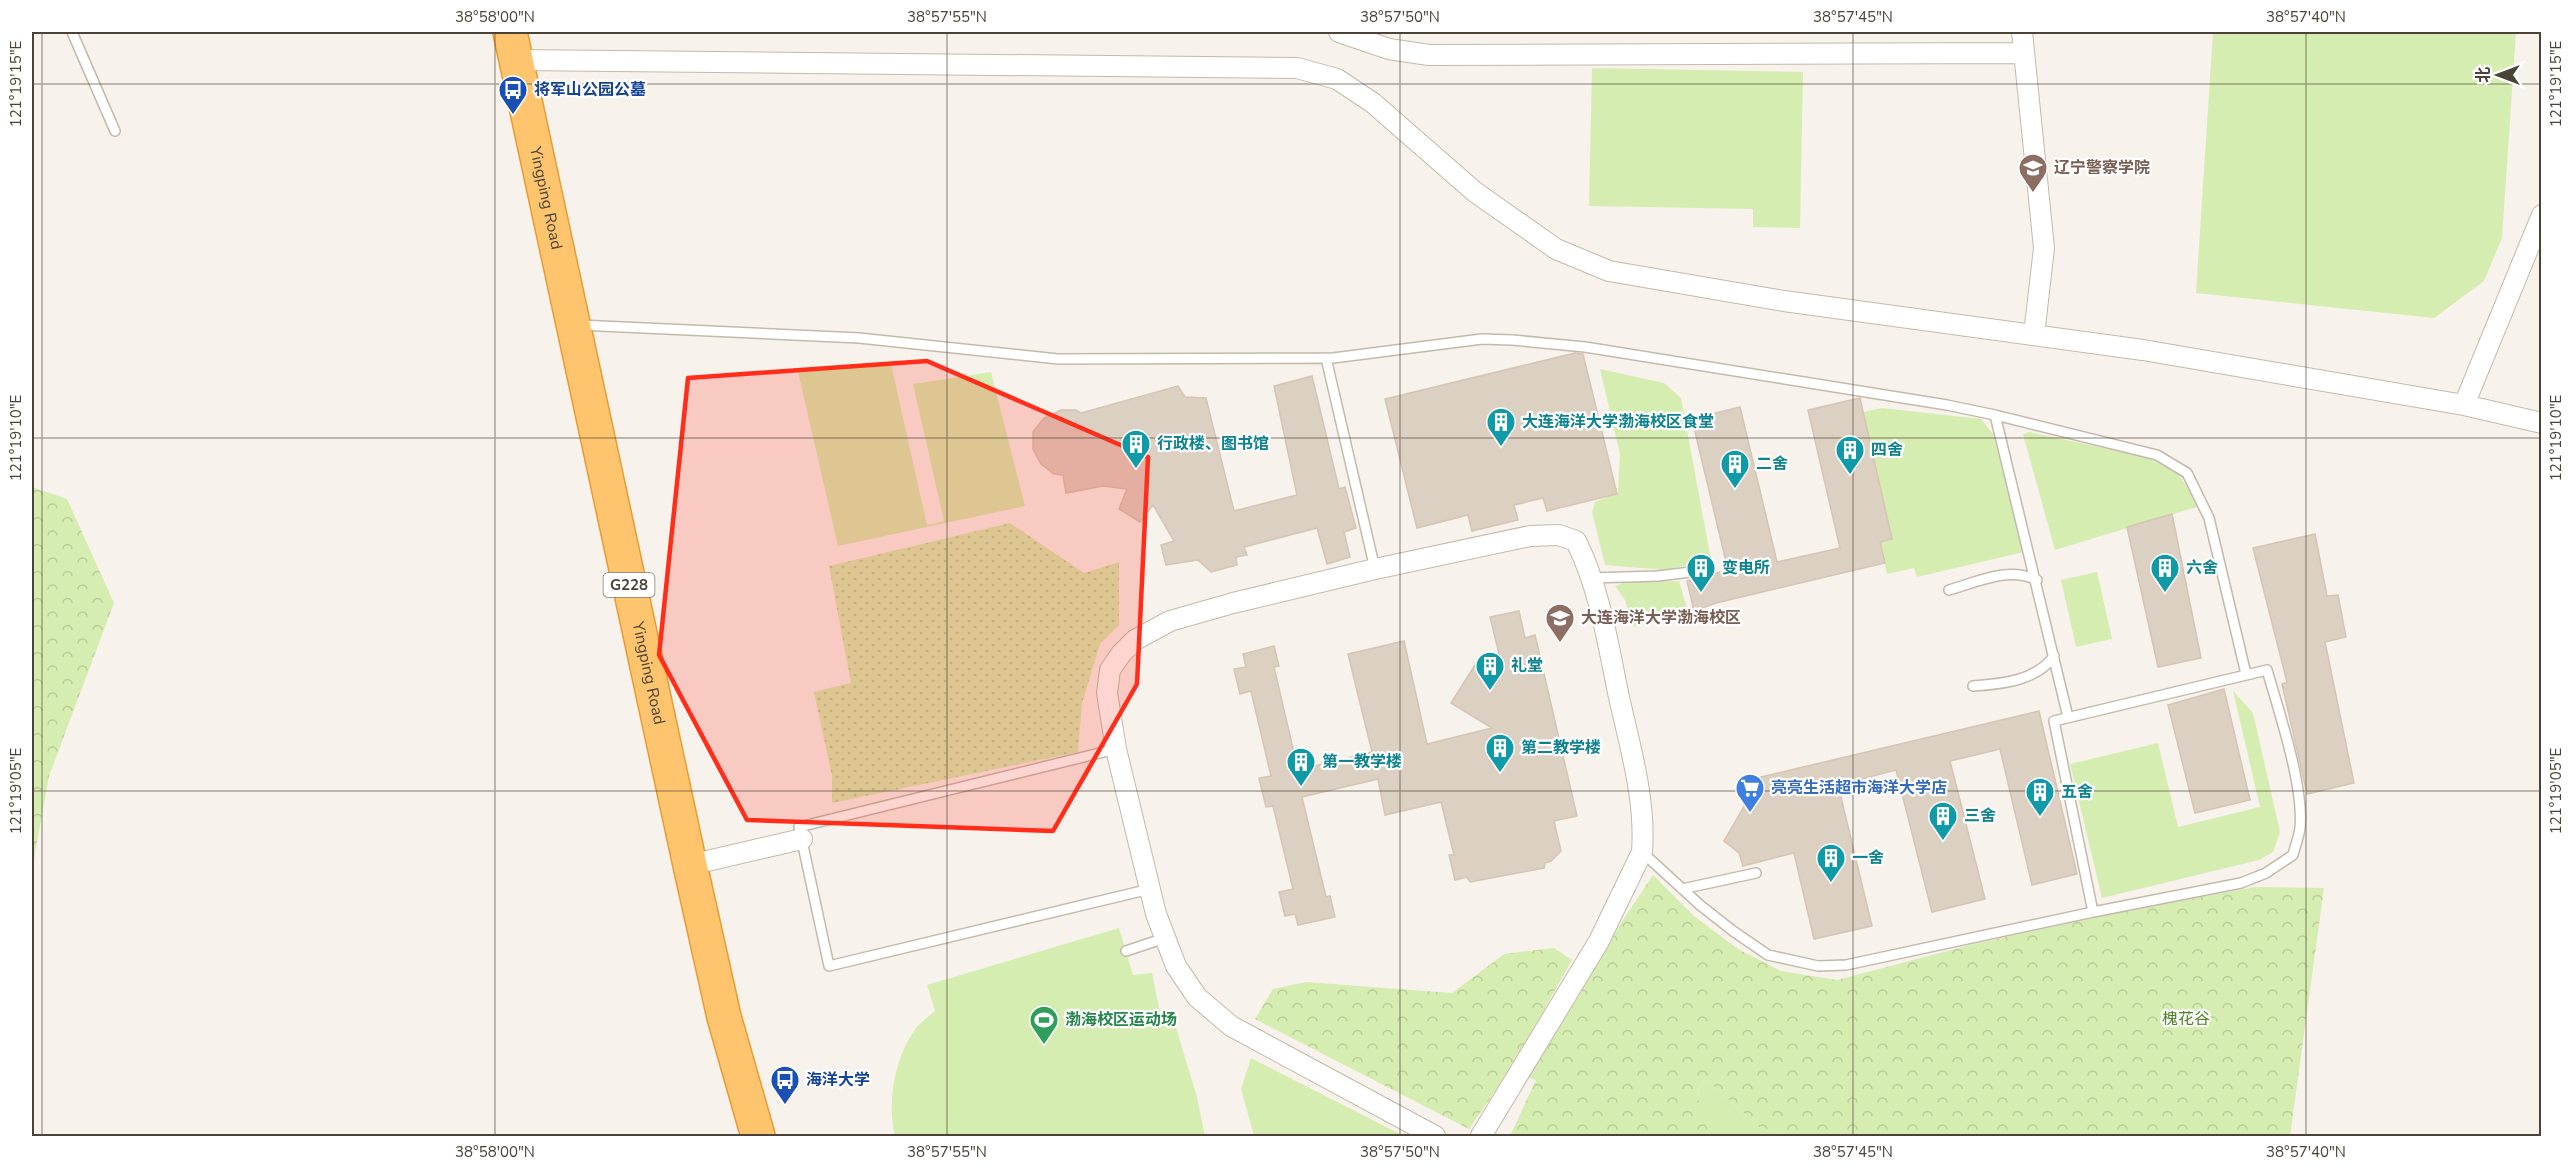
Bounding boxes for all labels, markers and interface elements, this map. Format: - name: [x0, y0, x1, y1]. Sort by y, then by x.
- text: 38°58'00"N: [455, 7, 535, 27]
- text: 38°57'55"N: [907, 7, 987, 27]
- text: 38°57'50"N: [1360, 7, 1440, 27]
- text: 38°57'45"N: [1813, 7, 1893, 27]
- text: 38°57'40"N: [2266, 7, 2346, 27]
- text: 121°19'15"E: [6, 41, 26, 127]
- text: 121°19'15"E: [2546, 41, 2566, 127]
- north arrow: [2468, 45, 2528, 105]
- text: 北: [2473, 67, 2495, 83]
- bus stop icon: 将军山公园公墓: [497, 74, 529, 116]
- place label: 将军山公园公墓: [534, 79, 646, 101]
- street label: Yingping Road: [524, 144, 568, 252]
- school or university icon: 辽宁警察学院: [2017, 152, 2049, 194]
- place label: 辽宁警察学院: [2054, 157, 2150, 179]
- text: 121°19'10"E: [6, 395, 26, 481]
- text: 121°19'10"E: [2546, 395, 2566, 481]
- building icon: 大连海洋大学渤海校区食堂: [1485, 406, 1517, 448]
- place label: 大连海洋大学渤海校区食堂: [1522, 411, 1714, 433]
- building icon: 行政楼、图书馆: [1120, 428, 1152, 470]
- place label: 行政楼、图书馆: [1157, 433, 1269, 455]
- building icon: 四舍: [1834, 434, 1866, 476]
- place label: 四舍: [1871, 439, 1903, 461]
- building icon: 二舍: [1719, 448, 1751, 490]
- place label: 二舍: [1756, 453, 1788, 475]
- building icon: 变电所: [1685, 552, 1717, 594]
- building icon: 六舍: [2149, 552, 2181, 594]
- place label: 变电所: [1722, 557, 1770, 579]
- place label: 六舍: [2186, 557, 2218, 579]
- road number: G228: [604, 573, 654, 597]
- school or university icon: 大连海洋大学渤海校区: [1544, 602, 1576, 644]
- place label: 大连海洋大学渤海校区: [1581, 607, 1741, 629]
- street label: Yingping Road: [627, 619, 670, 727]
- building icon: 礼堂: [1474, 650, 1506, 692]
- place label: 礼堂: [1511, 655, 1543, 677]
- building icon: 第二教学楼: [1484, 732, 1516, 774]
- place label: 第二教学楼: [1521, 737, 1601, 759]
- building icon: 第一教学楼: [1285, 746, 1317, 788]
- text: 121°19'05"E: [6, 748, 26, 834]
- text: 121°19'05"E: [2546, 748, 2566, 834]
- place label: 第一教学楼: [1322, 751, 1402, 773]
- supermarket icon: 亮亮生活超市海洋大学店: [1734, 772, 1766, 814]
- building icon: 五舍: [2024, 776, 2056, 818]
- place label: 亮亮生活超市海洋大学店: [1771, 777, 1947, 799]
- place label: 五舍: [2061, 781, 2093, 803]
- building icon: 三舍: [1927, 800, 1959, 842]
- place label: 三舍: [1964, 805, 1996, 827]
- building icon: 一舍: [1815, 842, 1847, 884]
- place label: 一舍: [1852, 847, 1884, 869]
- sports icon: 渤海校区运动场: [1028, 1004, 1060, 1046]
- park label: 槐花谷: [2162, 1008, 2210, 1030]
- place label: 渤海校区运动场: [1065, 1009, 1177, 1031]
- bus stop icon: 海洋大学: [769, 1064, 801, 1106]
- place label: 海洋大学: [806, 1069, 870, 1091]
- text: 38°58'00"N: [455, 1142, 535, 1162]
- text: 38°57'55"N: [907, 1142, 987, 1162]
- text: 38°57'50"N: [1360, 1142, 1440, 1162]
- text: 38°57'45"N: [1813, 1142, 1893, 1162]
- text: 38°57'40"N: [2266, 1142, 2346, 1162]

